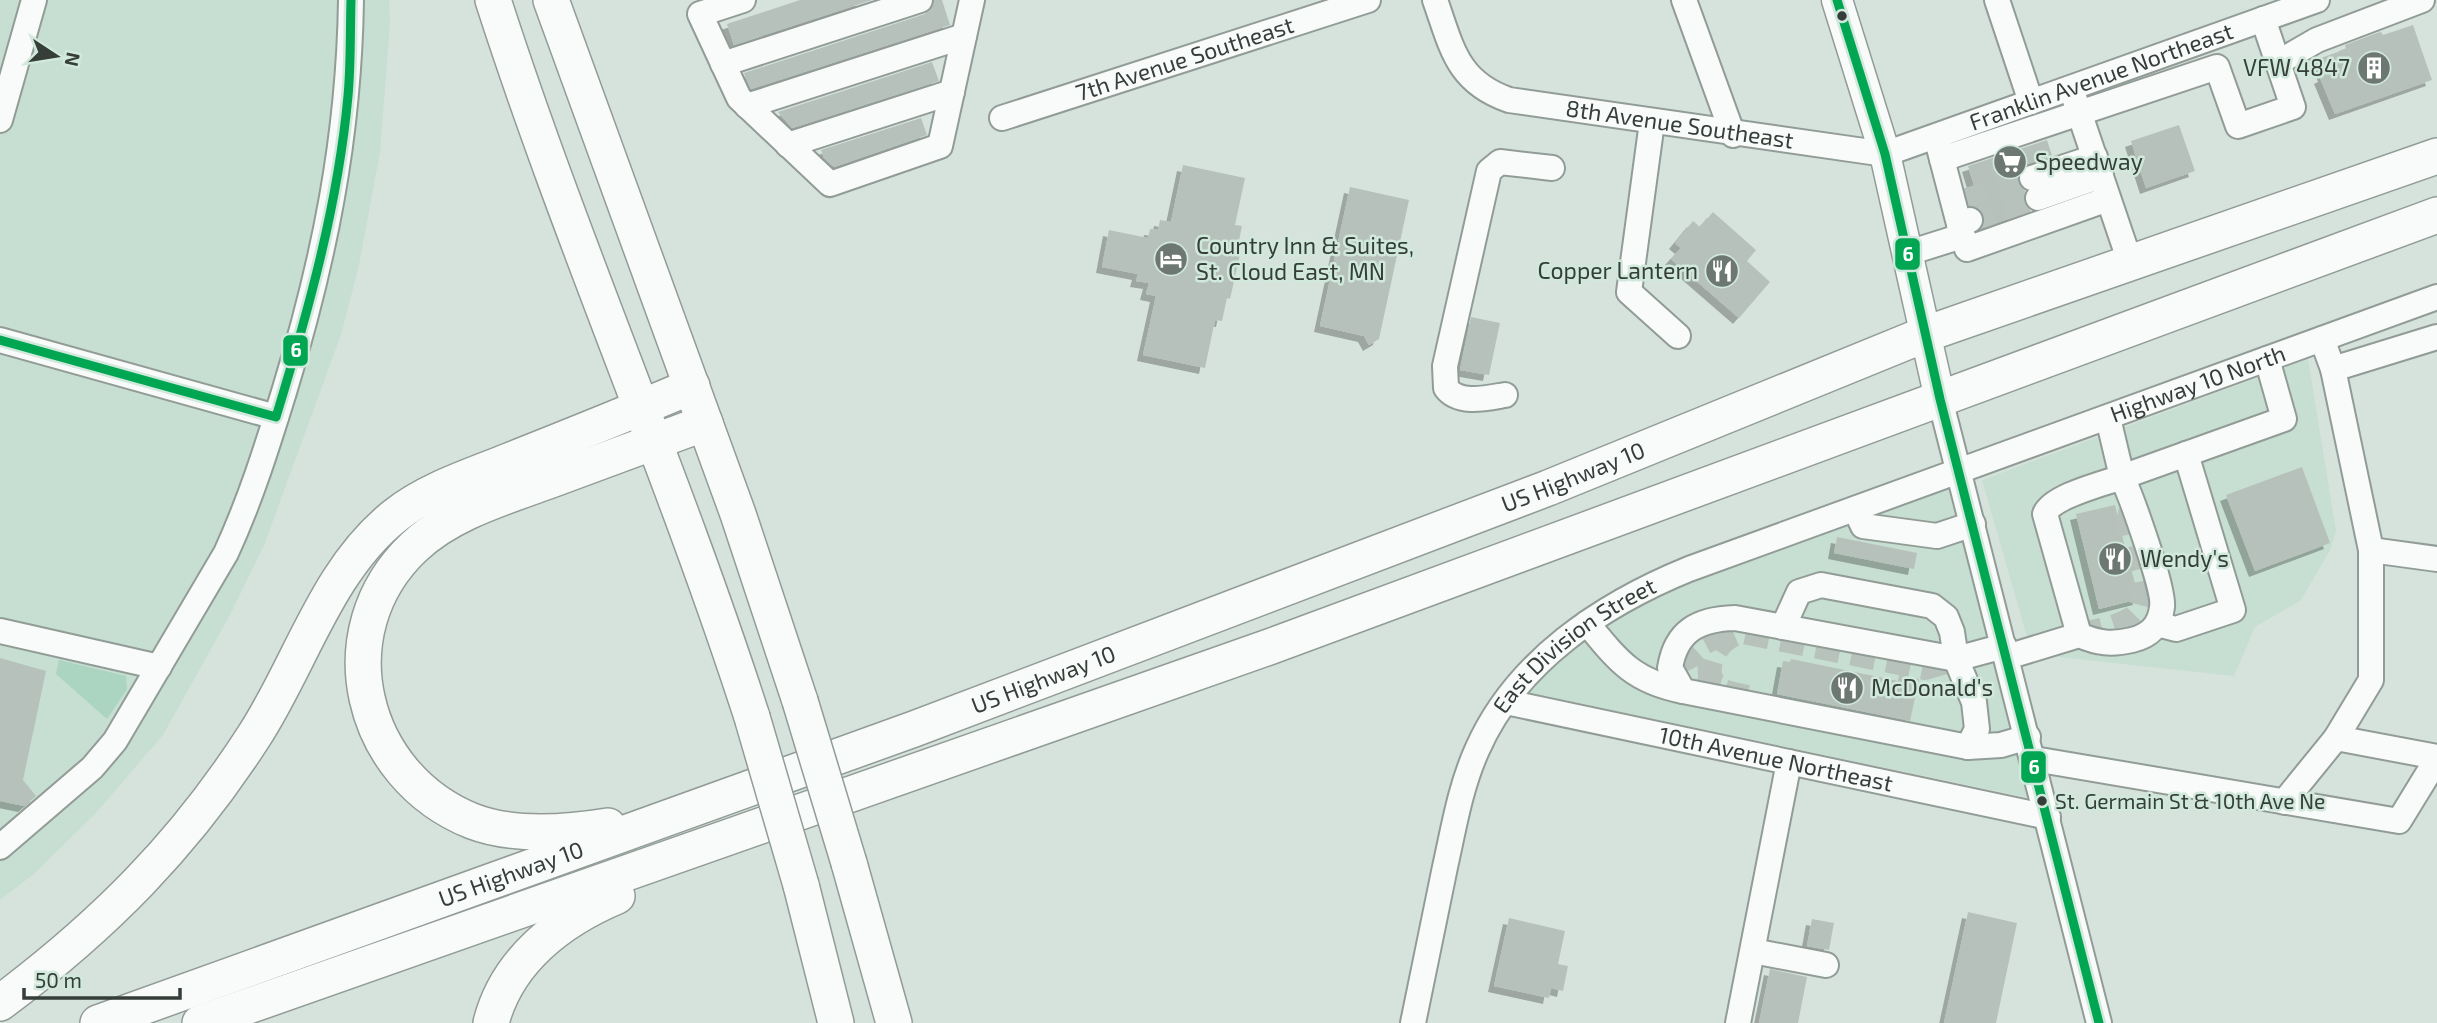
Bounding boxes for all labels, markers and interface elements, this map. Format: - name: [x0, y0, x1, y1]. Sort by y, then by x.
- unlabelled marker: [1835, 9, 1849, 23]
- street label: 7th Avenue Southeast: [1072, 10, 1297, 106]
- street label: Franklin Avenue Northeast: [1965, 16, 2237, 136]
- north arrow: [21, 21, 91, 91]
- building icon: VFW 4847: [2355, 49, 2393, 87]
- text: N: [60, 51, 86, 69]
- place label: VFW 4847: [2243, 53, 2350, 81]
- street label: 8th Avenue Southeast: [1564, 93, 1796, 154]
- supermarket icon: Speedway: [1991, 143, 2029, 181]
- place label: Speedway: [2035, 147, 2143, 175]
- place label: Country Inn & Suites, St. Cloud East, MN: [1196, 231, 1414, 285]
- line badge: 6: [1894, 237, 1921, 271]
- hotel icon: Country Inn & Suites, St. Cloud East, MN: [1152, 240, 1190, 278]
- text: 6: [1902, 242, 1914, 265]
- restaurant icon: Copper Lantern: [1703, 252, 1741, 290]
- place label: Copper Lantern: [1537, 256, 1698, 284]
- line badge: 6: [282, 334, 309, 367]
- text: 6: [290, 338, 302, 361]
- street label: Highway 10 North: [2106, 338, 2289, 428]
- street label: US Highway 10: [1497, 435, 1649, 517]
- restaurant icon: Wendy's: [2096, 540, 2134, 578]
- place label: Wendy's: [2140, 544, 2229, 572]
- street label: East Division Street: [1486, 571, 1660, 718]
- street label: US Highway 10: [967, 639, 1119, 719]
- restaurant icon: McDonald's: [1828, 669, 1866, 707]
- place label: McDonald's: [1871, 673, 1993, 701]
- street label: 10th Avenue Northeast: [1657, 720, 1896, 797]
- line badge: 6: [2020, 750, 2047, 784]
- text: 6: [2028, 755, 2040, 778]
- place label: St. Germain St & 10th Ave Ne: [2055, 788, 2325, 813]
- marker: St. Germain St & 10th Ave Ne: [2035, 794, 2049, 808]
- street label: US Highway 10: [434, 834, 587, 912]
- scale bar: [24, 956, 180, 1000]
- text: 50 m: [35, 967, 82, 992]

